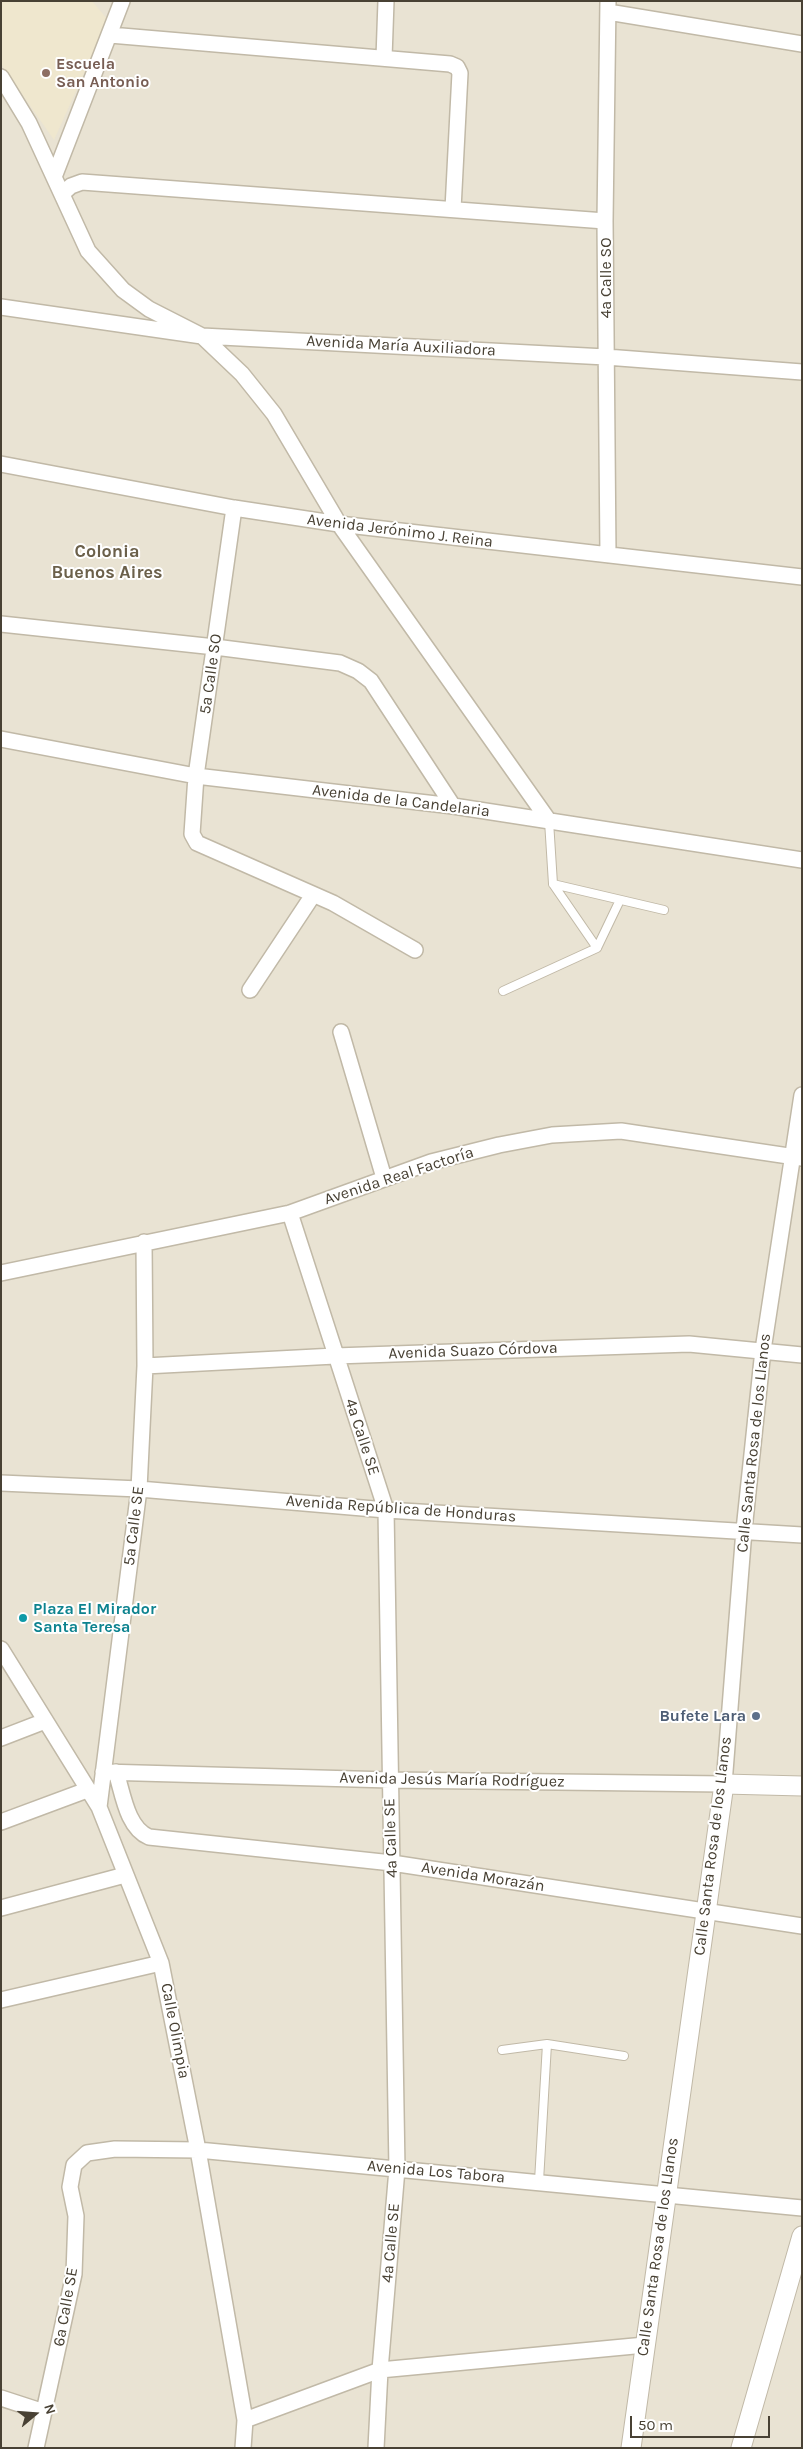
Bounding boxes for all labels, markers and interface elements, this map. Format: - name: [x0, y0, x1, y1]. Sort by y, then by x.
- place label: Escuela San Antonio: [56, 54, 149, 92]
- marker: Escuela San Antonio: [40, 67, 52, 79]
- street label: 4a Calle SO: [596, 237, 616, 319]
- street label: Avenida María Auxiliadora: [306, 331, 496, 361]
- street label: Avenida Jerónimo J. Reina: [306, 510, 494, 552]
- district label: Colonia Buenos Aires: [51, 541, 163, 584]
- street label: 5a Calle SO: [196, 632, 226, 716]
- street label: Avenida de la Candelaria: [311, 781, 491, 821]
- street label: Avenida Real Factoría: [322, 1143, 476, 1209]
- street label: Calle Santa Rosa de los Llanos: [733, 1332, 775, 1554]
- street label: Avenida Suazo Córdova: [388, 1338, 558, 1364]
- street label: 4a Calle SE: [341, 1396, 383, 1478]
- street label: 5a Calle SE: [120, 1485, 148, 1567]
- street label: Avenida República de Honduras: [285, 1491, 517, 1527]
- place label: Plaza El Mirador Santa Teresa: [33, 1599, 156, 1637]
- marker: Plaza El Mirador Santa Teresa: [17, 1612, 29, 1624]
- place label: Bufete Lara: [659, 1706, 746, 1726]
- marker: Bufete Lara: [750, 1710, 762, 1722]
- street label: Calle Santa Rosa de los Llanos: [690, 1735, 736, 1957]
- street label: Avenida Jesús María Rodríguez: [339, 1768, 565, 1792]
- street label: 4a Calle SE: [380, 1798, 402, 1878]
- street label: Avenida Morazán: [420, 1858, 546, 1896]
- street label: Calle Olimpia: [156, 1982, 194, 2080]
- street label: Calle Santa Rosa de los Llanos: [633, 2137, 683, 2357]
- street label: Avenida Los Tabora: [366, 2156, 506, 2188]
- street label: 4a Calle SE: [378, 2202, 404, 2284]
- street label: 6a Calle SE: [50, 2266, 82, 2348]
- north arrow: [10, 2389, 60, 2439]
- text: N: [40, 2402, 59, 2417]
- scale bar: [633, 2406, 773, 2438]
- text: 50 m: [638, 2416, 673, 2434]

